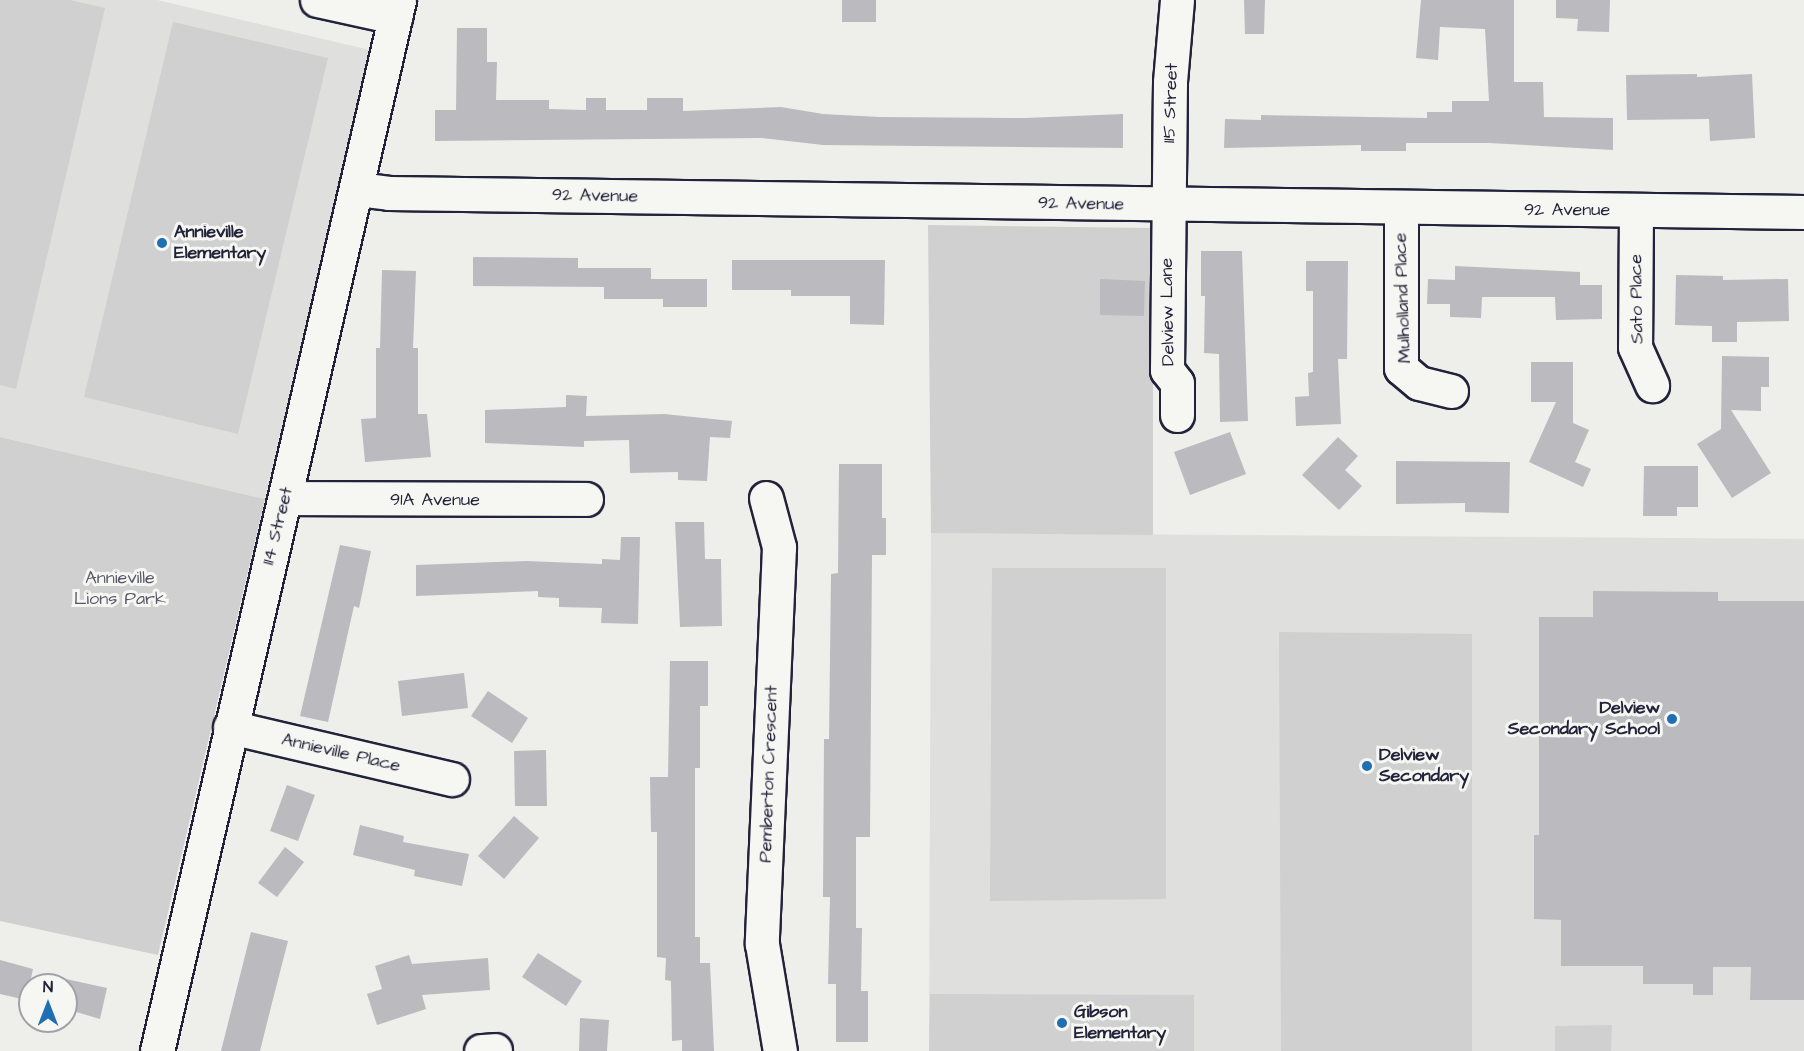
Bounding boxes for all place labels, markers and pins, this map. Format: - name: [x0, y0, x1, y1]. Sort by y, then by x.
- place label: Annieville Elementary: [174, 222, 266, 264]
- marker: Annieville Elementary: [155, 236, 169, 250]
- place label: Delview Secondary School: [1508, 698, 1660, 740]
- marker: Delview Secondary School: [1665, 712, 1679, 726]
- place label: Delview Secondary: [1379, 745, 1469, 788]
- marker: Delview Secondary: [1360, 759, 1374, 773]
- place label: Gibson Elementary: [1074, 1002, 1166, 1044]
- marker: Gibson Elementary: [1055, 1016, 1069, 1030]

